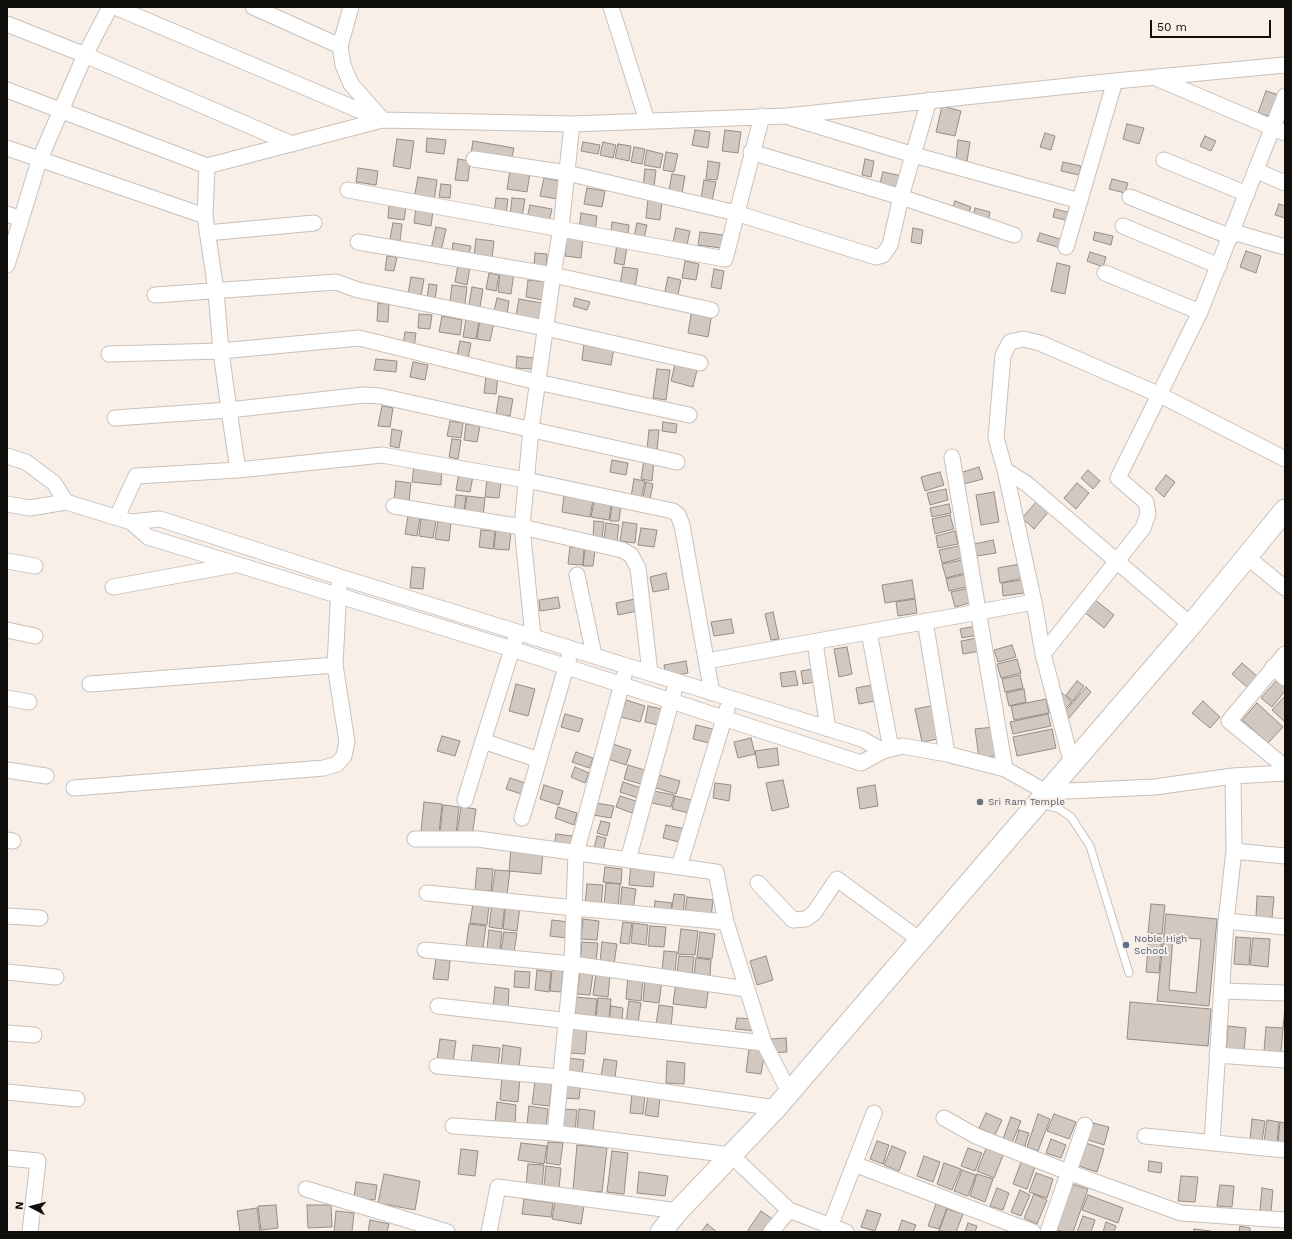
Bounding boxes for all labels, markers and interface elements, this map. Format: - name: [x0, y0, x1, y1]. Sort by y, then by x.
- scale bar: [1152, 12, 1273, 38]
- text: 50 m: [1157, 20, 1187, 34]
- place label: Sri Ram Temple: [988, 796, 1065, 808]
- marker: Sri Ram Temple: [975, 797, 985, 807]
- place label: Noble High School: [1134, 933, 1187, 956]
- marker: Noble High School: [1121, 940, 1131, 950]
- north arrow: [12, 1187, 52, 1227]
- text: N: [13, 1201, 26, 1210]

